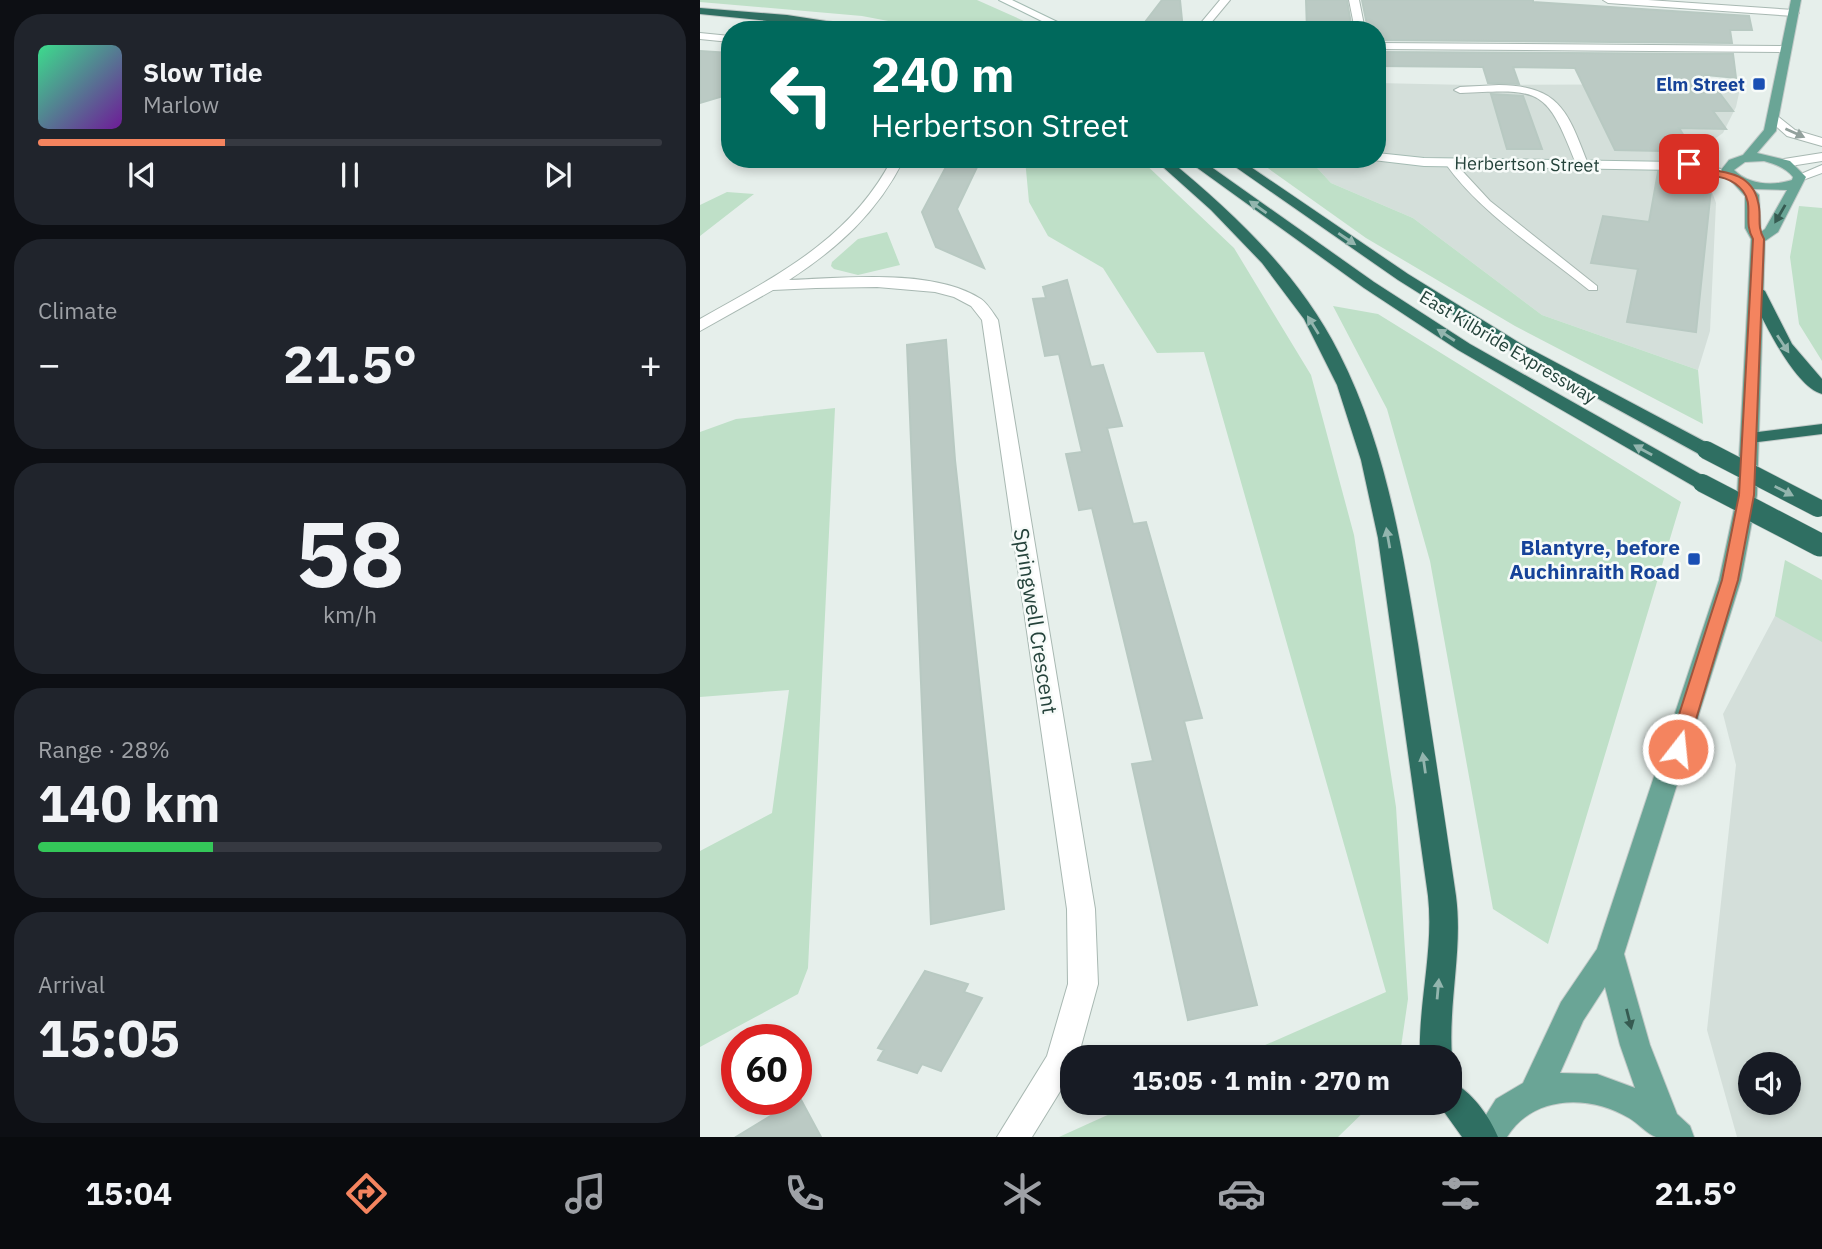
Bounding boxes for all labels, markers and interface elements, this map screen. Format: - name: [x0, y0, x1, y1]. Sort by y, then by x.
- text: 240 m: [871, 42, 1015, 105]
- icon: left: [756, 49, 847, 140]
- text: Slow Tide: [143, 55, 263, 89]
- place label: Elm Street: [1656, 73, 1745, 96]
- marker: Elm Street: [1751, 76, 1767, 92]
- text: Marlow: [143, 89, 219, 119]
- text: Herbertson Street: [871, 104, 1129, 146]
- one-way arrow: [1785, 128, 1806, 139]
- pin: [1659, 134, 1719, 194]
- icon: arrive: [1670, 145, 1708, 183]
- street label: Herbertson Street: [1454, 151, 1600, 177]
- icon: previous: [123, 156, 161, 194]
- icon: pause: [331, 156, 369, 194]
- icon: next: [539, 156, 577, 194]
- one-way arrow: [1249, 200, 1267, 214]
- one-way arrow: [1774, 204, 1786, 223]
- one-way arrow: [1338, 232, 1356, 246]
- street label: East Kilbride Expressway: [1415, 285, 1601, 409]
- text: Climate: [38, 295, 117, 325]
- one-way arrow: [1307, 316, 1320, 335]
- one-way arrow: [1436, 329, 1456, 342]
- text: 21.5°: [283, 330, 417, 397]
- one-way arrow: [1776, 335, 1790, 353]
- text: −: [38, 339, 61, 388]
- text: +: [639, 339, 662, 388]
- one-way arrow: [1633, 444, 1652, 456]
- one-way arrow: [1774, 485, 1794, 496]
- text: 58: [295, 494, 405, 612]
- street label: Springwell Crescent: [1007, 526, 1065, 716]
- one-way arrow: [1383, 527, 1394, 549]
- place label: Blantyre, before Auchinraith Road: [1509, 533, 1680, 585]
- marker: Blantyre, before Auchinraith Road: [1686, 551, 1702, 567]
- text: km/h: [323, 599, 377, 629]
- position arrow: [1641, 712, 1715, 786]
- text: Range · 28%: [38, 734, 170, 764]
- one-way arrow: [1418, 752, 1429, 774]
- text: 140 km: [38, 769, 220, 836]
- text: Arrival: [38, 969, 105, 999]
- one-way arrow: [1433, 978, 1444, 1000]
- text: 15:05: [38, 1004, 180, 1071]
- one-way arrow: [1624, 1009, 1635, 1031]
- speed limit sign: 60: [721, 1024, 812, 1115]
- map controls: [1738, 1052, 1801, 1115]
- button: sound: [1738, 1052, 1801, 1115]
- text: 15:05 · 1 min · 270 m: [1132, 1063, 1390, 1097]
- icon: directions: [342, 1169, 391, 1218]
- icon: music: [561, 1169, 610, 1218]
- icon: phone: [780, 1169, 829, 1218]
- icon: climate: [998, 1169, 1047, 1218]
- icon: car: [1217, 1169, 1266, 1218]
- icon: filters: [1436, 1169, 1485, 1218]
- text: 15:04: [85, 1172, 172, 1214]
- text: 21.5°: [1655, 1172, 1737, 1214]

